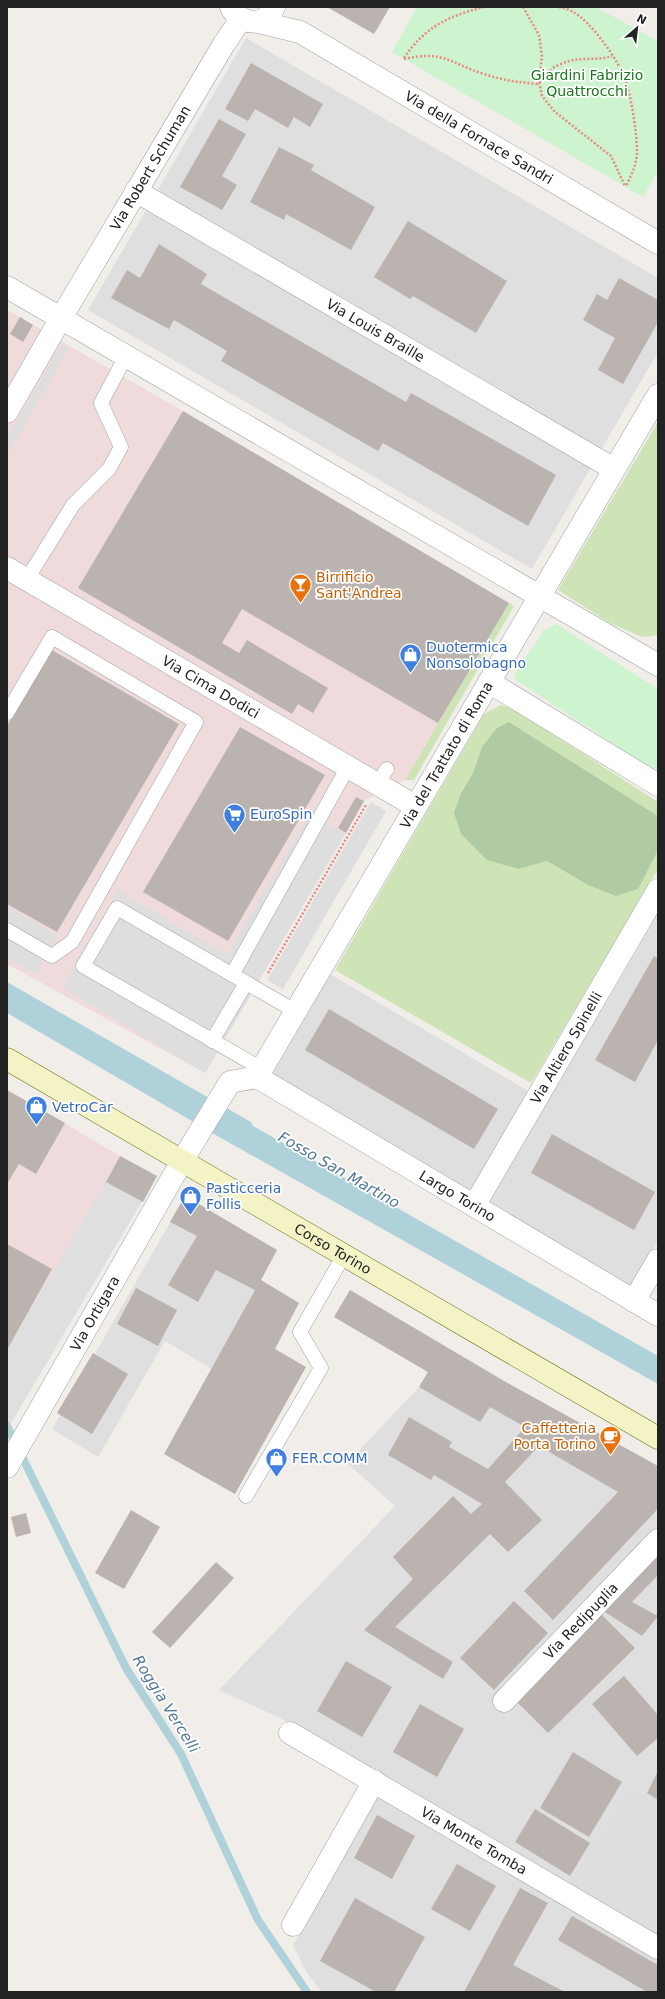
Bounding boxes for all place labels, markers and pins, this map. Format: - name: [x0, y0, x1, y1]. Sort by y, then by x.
- place label: Birrificio Sant'Andrea: [316, 569, 402, 601]
- bar icon: Birrificio Sant'Andrea: [287, 572, 313, 605]
- place label: Duotermica Nonsolobagno: [426, 639, 526, 671]
- shop icon: Duotermica Nonsolobagno: [398, 642, 424, 675]
- supermarket icon: EuroSpin: [221, 801, 247, 834]
- place label: EuroSpin: [250, 806, 312, 822]
- shop icon: VetroCar: [24, 1094, 50, 1127]
- place label: VetroCar: [52, 1099, 113, 1115]
- place label: Pasticceria Follis: [206, 1180, 281, 1212]
- shop icon: Pasticceria Follis: [177, 1183, 203, 1216]
- place label: Caffetteria Porta Torino: [513, 1420, 596, 1452]
- cafe icon: Caffetteria Porta Torino: [598, 1423, 624, 1456]
- shop icon: FER.COMM: [263, 1445, 289, 1478]
- place label: FER.COMM: [292, 1450, 368, 1466]

